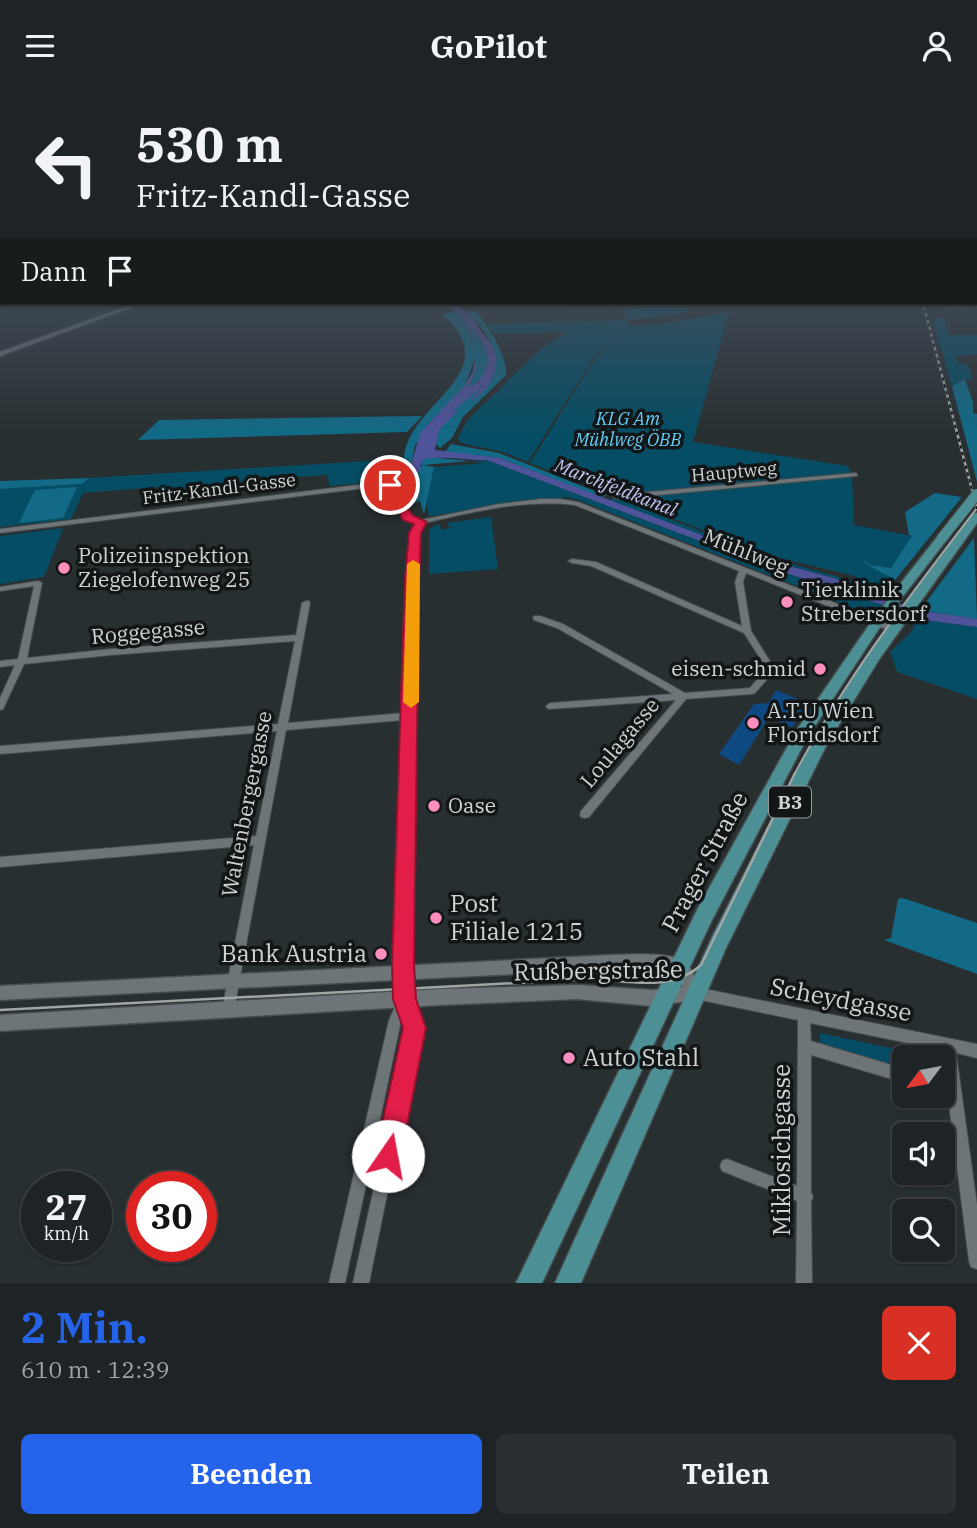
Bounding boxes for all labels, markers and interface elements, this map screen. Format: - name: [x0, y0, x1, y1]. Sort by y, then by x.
- text: GoPilot: [430, 25, 547, 67]
- icon: menu: [21, 27, 59, 65]
- icon: person: [918, 27, 956, 65]
- text: 530 m: [136, 112, 283, 175]
- icon: left: [21, 119, 112, 210]
- text: Fritz-Kandl-Gasse: [136, 174, 410, 216]
- icon: arrive: [101, 252, 139, 290]
- text: Dann: [21, 254, 87, 288]
- park label: KLG Am Mühlweg ÖBB: [574, 407, 681, 451]
- water label: Marchfeldkanal: [551, 452, 681, 522]
- pin: [360, 455, 420, 515]
- street label: Hauptweg: [690, 456, 778, 487]
- icon: arrive: [371, 466, 409, 504]
- street label: Fritz-Kandl-Gasse: [141, 468, 297, 509]
- street label: Mühlweg: [700, 521, 794, 581]
- place label: Polizeiinspektion Ziegelofenweg 25: [78, 541, 250, 593]
- marker: Polizeiinspektion Ziegelofenweg 25: [56, 560, 72, 576]
- place label: Tierklinik Strebersdorf: [801, 575, 928, 627]
- marker: Tierklinik Strebersdorf: [779, 594, 795, 610]
- street label: Roggegasse: [90, 612, 206, 650]
- place label: eisen-schmid: [671, 654, 806, 682]
- marker: eisen-schmid: [812, 661, 828, 677]
- street label: Loulagasse: [573, 691, 665, 793]
- place label: A.T.U Wien Floridsdorf: [767, 696, 880, 748]
- street label: Waltenbergergasse: [214, 709, 278, 899]
- marker: A.T.U Wien Floridsdorf: [745, 715, 761, 731]
- street label: Prager Straße: [654, 786, 755, 937]
- road number: B3: [769, 787, 811, 817]
- place label: Oase: [448, 791, 496, 819]
- marker: Oase: [426, 798, 442, 814]
- place label: Post Filiale 1215: [450, 887, 583, 947]
- marker: Post Filiale 1215: [428, 910, 444, 926]
- place label: Bank Austria: [221, 937, 367, 969]
- marker: Bank Austria: [373, 946, 389, 962]
- street label: Rußbergstraße: [513, 953, 683, 987]
- street label: Scheydgasse: [768, 970, 915, 1028]
- place label: Auto Stahl: [583, 1041, 699, 1073]
- north arrow: [892, 1045, 956, 1108]
- map controls: [892, 1045, 955, 1262]
- marker: Auto Stahl: [561, 1050, 577, 1066]
- street label: Miklosichgasse: [765, 1064, 797, 1236]
- position arrow: [351, 1119, 425, 1193]
- button: sound: [892, 1122, 955, 1185]
- speed limit sign: 30: [126, 1171, 217, 1262]
- text: 27: [45, 1184, 88, 1230]
- button: search: [892, 1199, 955, 1262]
- text: km/h: [44, 1222, 89, 1245]
- text: 2 Min.: [21, 1300, 148, 1355]
- button: close: [882, 1306, 956, 1380]
- text: 610 m · 12:39: [21, 1354, 170, 1384]
- button: Beenden: [21, 1434, 482, 1514]
- button: Teilen: [496, 1434, 956, 1514]

